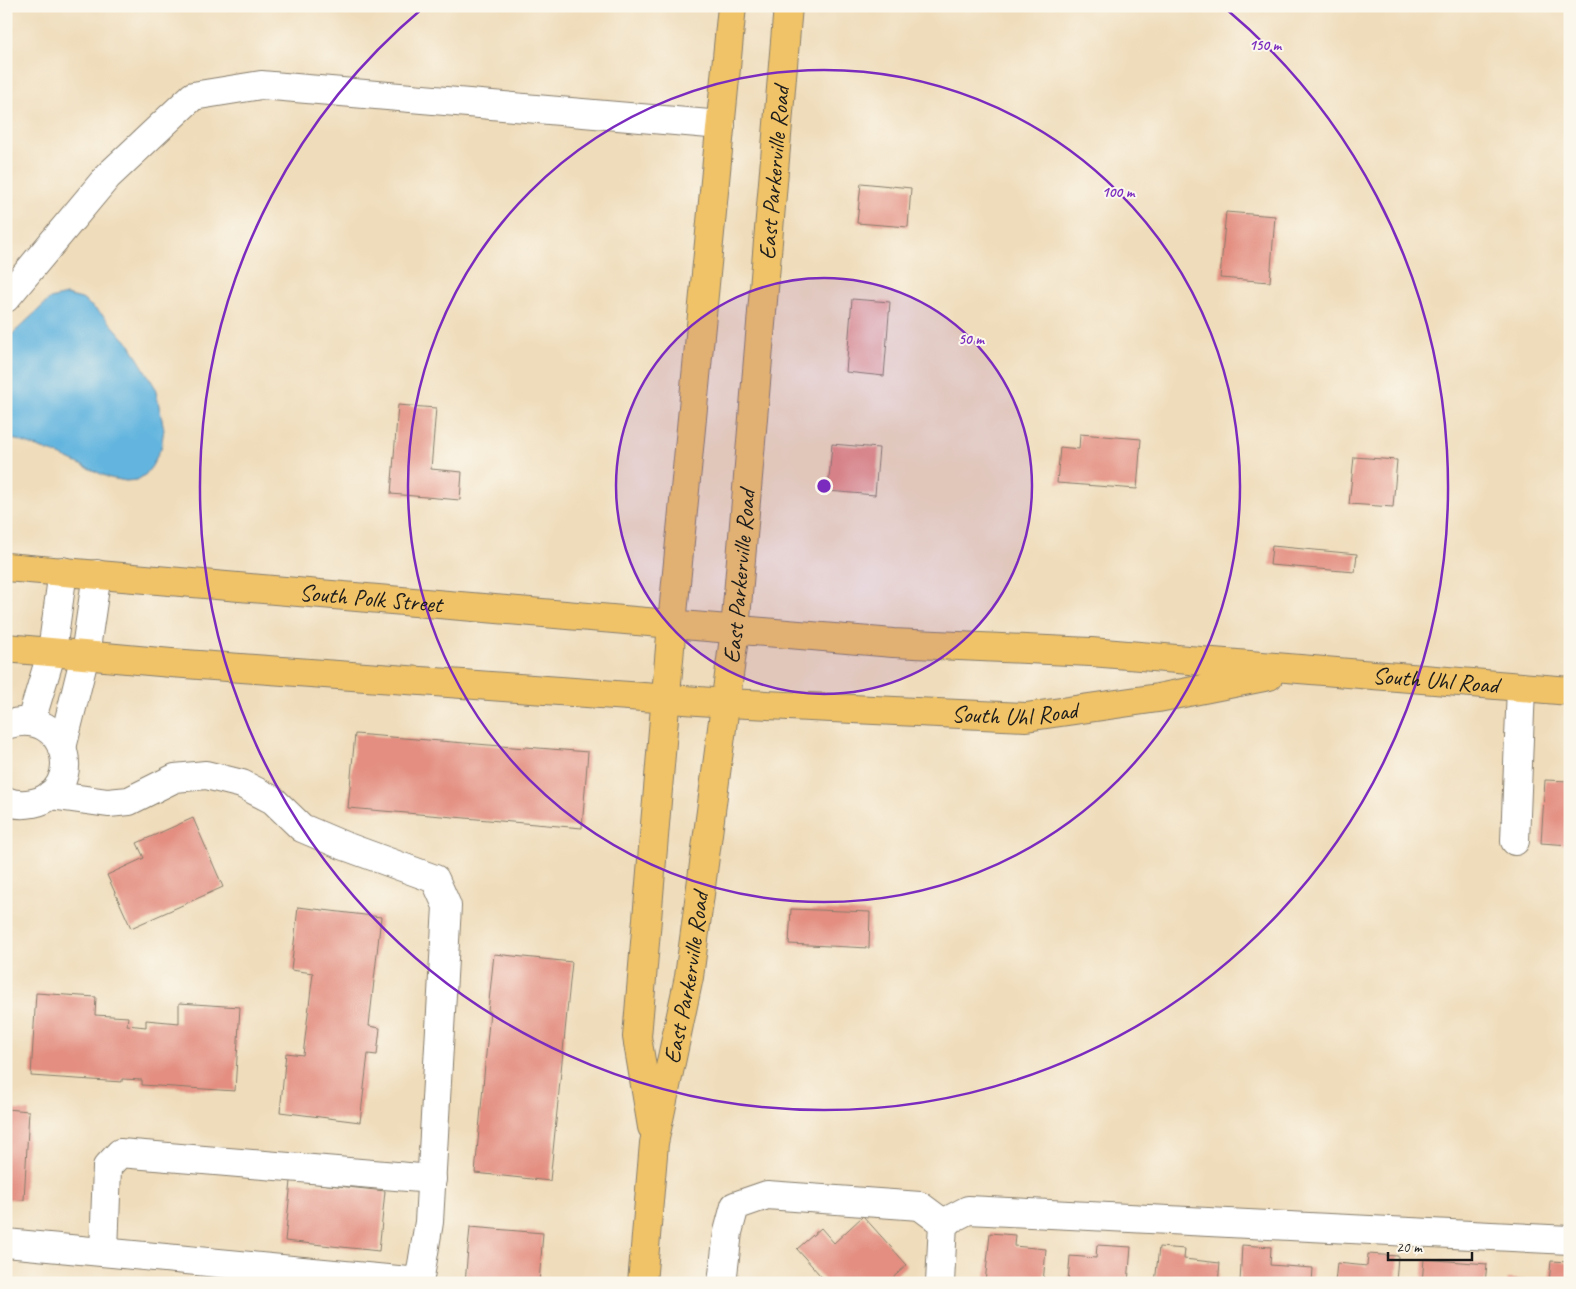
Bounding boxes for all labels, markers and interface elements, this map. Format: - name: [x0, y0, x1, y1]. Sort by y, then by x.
- text: 150 m: [1249, 36, 1283, 55]
- street label: East Parkerville Road: [752, 81, 796, 261]
- text: 100 m: [1102, 183, 1136, 202]
- text: 50 m: [958, 330, 985, 349]
- centre of rings: [815, 477, 833, 495]
- street label: East Parkerville Road: [716, 485, 762, 665]
- street label: South Polk Street: [298, 577, 445, 619]
- street label: South Uhl Road: [1371, 660, 1503, 700]
- street label: South Uhl Road: [951, 694, 1083, 732]
- street label: East Parkerville Road: [656, 886, 716, 1066]
- scale bar: [1388, 1229, 1472, 1261]
- text: 20 m: [1396, 1238, 1423, 1257]

